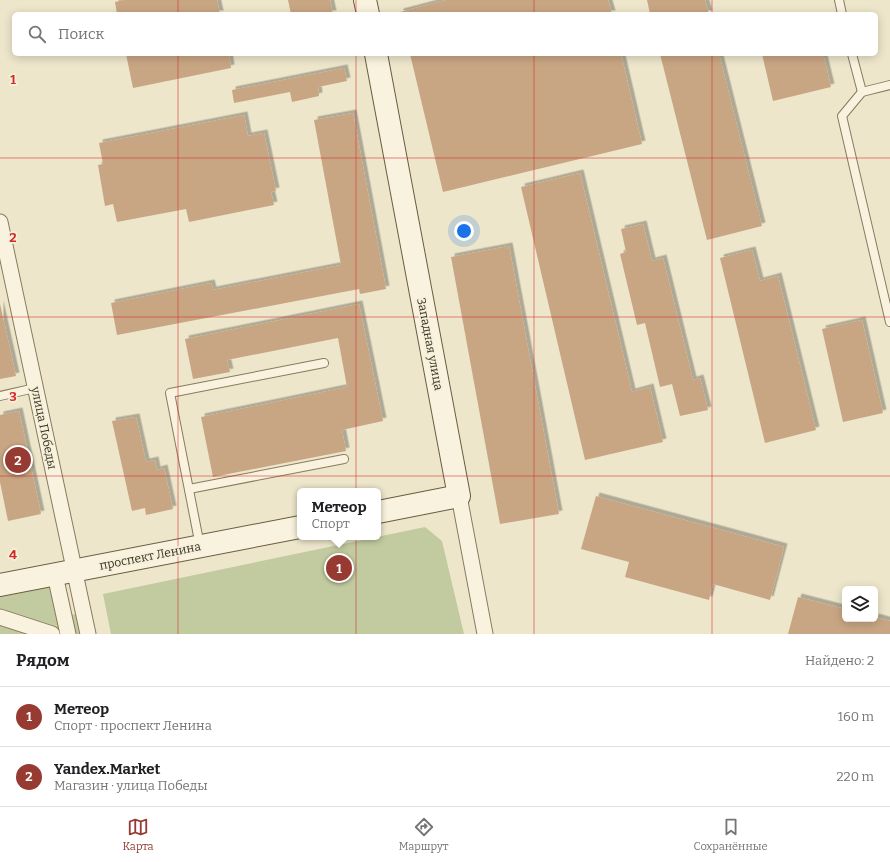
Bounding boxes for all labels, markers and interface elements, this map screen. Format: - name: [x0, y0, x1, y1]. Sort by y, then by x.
- search box: [12, 12, 878, 56]
- icon: search: [26, 23, 48, 45]
- text: Поиск: [58, 25, 104, 43]
- text: 1: [10, 72, 16, 87]
- your location: [454, 221, 474, 241]
- text: 2: [9, 230, 17, 245]
- street label: Западная улица: [414, 297, 446, 392]
- street label: улица Победы: [28, 384, 60, 471]
- text: 3: [9, 389, 17, 404]
- pin: 2: [5, 445, 31, 475]
- popup: [297, 488, 381, 540]
- text: Метеор: [311, 498, 367, 516]
- text: Спорт: [311, 516, 350, 531]
- street label: проспект Ленина: [98, 539, 202, 573]
- text: 4: [9, 547, 17, 562]
- pin: 1: [326, 553, 352, 583]
- map controls: [842, 586, 878, 622]
- button: layers: [842, 586, 878, 622]
- text: Рядом: [16, 650, 69, 671]
- text: Найдено: 2: [805, 653, 874, 668]
- text: Метеор: [54, 700, 109, 718]
- text: 1: [26, 709, 32, 724]
- text: 160 m: [838, 709, 874, 724]
- text: Спорт · проспект Ленина: [54, 718, 212, 733]
- text: Yandex.Market: [54, 760, 160, 778]
- text: 2: [25, 769, 33, 784]
- text: 220 m: [837, 769, 874, 784]
- text: Магазин · улица Победы: [54, 778, 208, 793]
- tab: Карта: [123, 816, 154, 853]
- tab: Маршрут: [399, 816, 449, 853]
- tab: Сохранённые: [694, 816, 767, 853]

